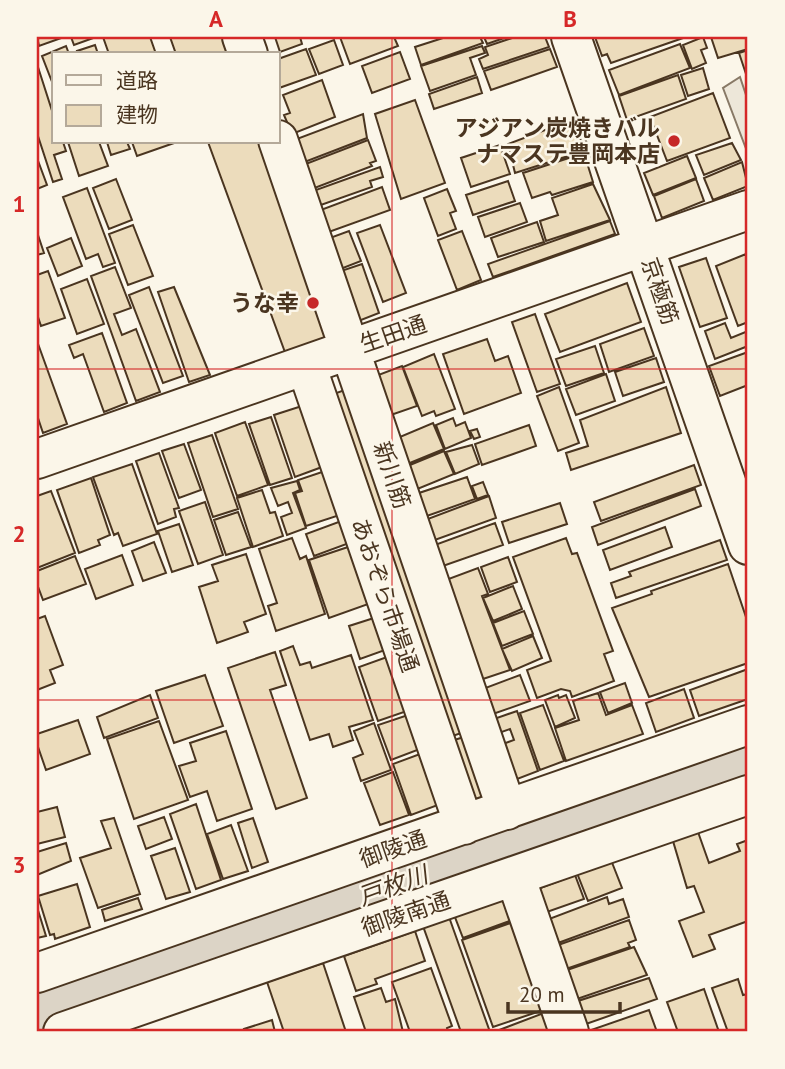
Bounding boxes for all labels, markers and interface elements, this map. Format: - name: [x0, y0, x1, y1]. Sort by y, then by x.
- text: A: [209, 4, 223, 33]
- text: B: [563, 4, 577, 33]
- legend: [52, 52, 280, 144]
- text: 道路: [116, 67, 158, 94]
- text: 建物: [116, 101, 158, 128]
- place label: アジアン炭焼きバル ナマステ豊岡本店: [455, 113, 660, 168]
- marker: アジアン炭焼きバル ナマステ豊岡本店: [666, 133, 682, 149]
- text: 1: [12, 189, 26, 218]
- street label: 京極筋: [636, 253, 685, 328]
- place label: うな幸: [230, 288, 299, 317]
- marker: うな幸: [305, 295, 321, 311]
- street label: 生田通: [355, 309, 430, 358]
- street label: 新川筋: [368, 437, 417, 512]
- street label: あおぞら市場通: [346, 514, 425, 676]
- text: 2: [12, 519, 26, 548]
- street label: 御陵通: [355, 824, 430, 873]
- text: 3: [12, 850, 26, 879]
- water label: 戸枚川: [354, 858, 435, 912]
- street label: 御陵南通: [358, 885, 454, 942]
- scale bar: [508, 971, 620, 1015]
- text: 20 m: [519, 981, 565, 1008]

